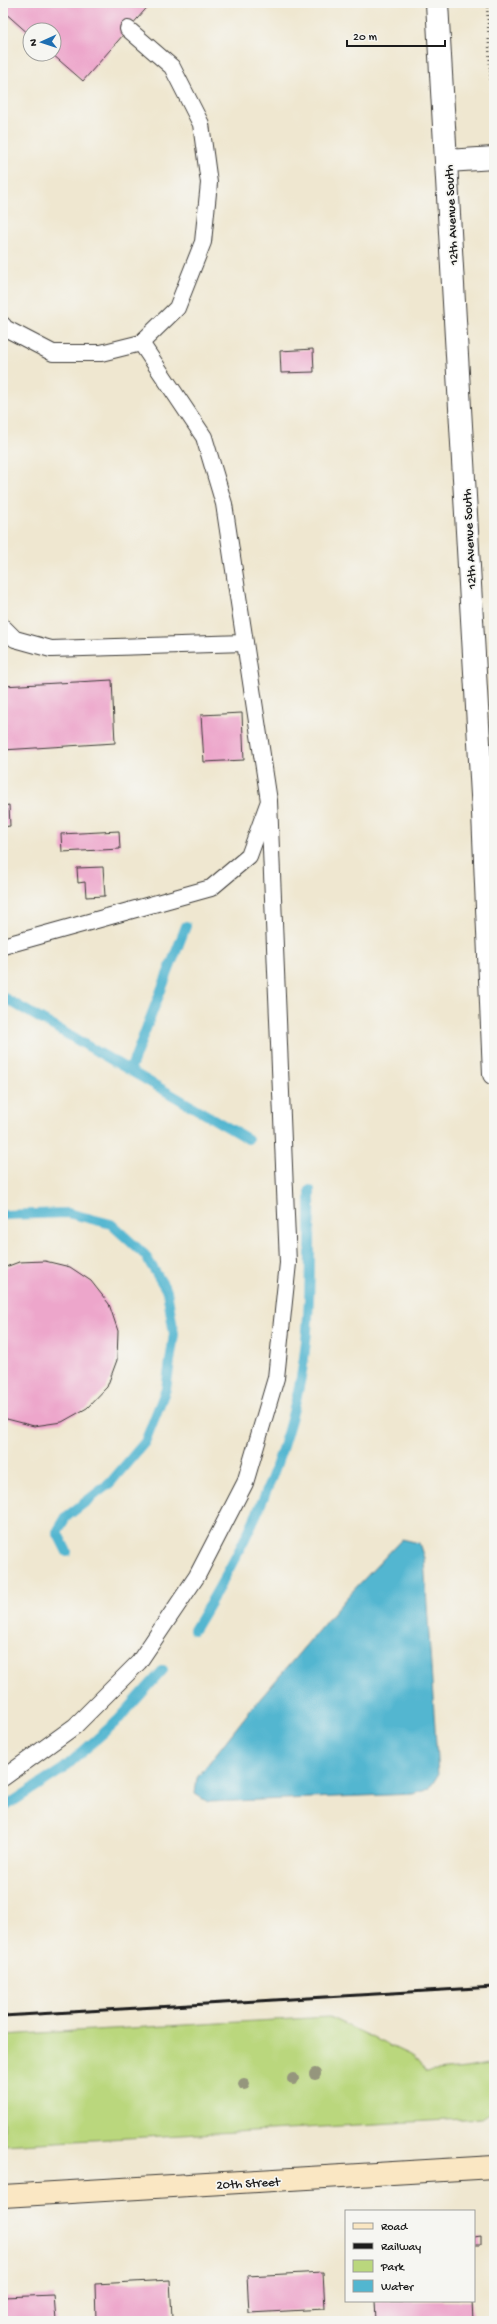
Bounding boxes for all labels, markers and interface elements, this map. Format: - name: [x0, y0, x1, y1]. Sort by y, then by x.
- north arrow: [22, 22, 62, 62]
- scale bar: [347, 22, 445, 48]
- text: 20 m: [353, 31, 378, 45]
- text: N: [28, 39, 40, 46]
- street label: 12th Avenue South: [442, 164, 463, 266]
- street label: 12th Avenue South: [460, 488, 481, 590]
- street label: 20th Street: [216, 2175, 282, 2194]
- legend: [345, 2210, 475, 2302]
- text: Road: [381, 2221, 408, 2235]
- text: Railway: [381, 2241, 421, 2255]
- text: Park: [380, 2261, 406, 2275]
- text: Water: [381, 2281, 415, 2295]

